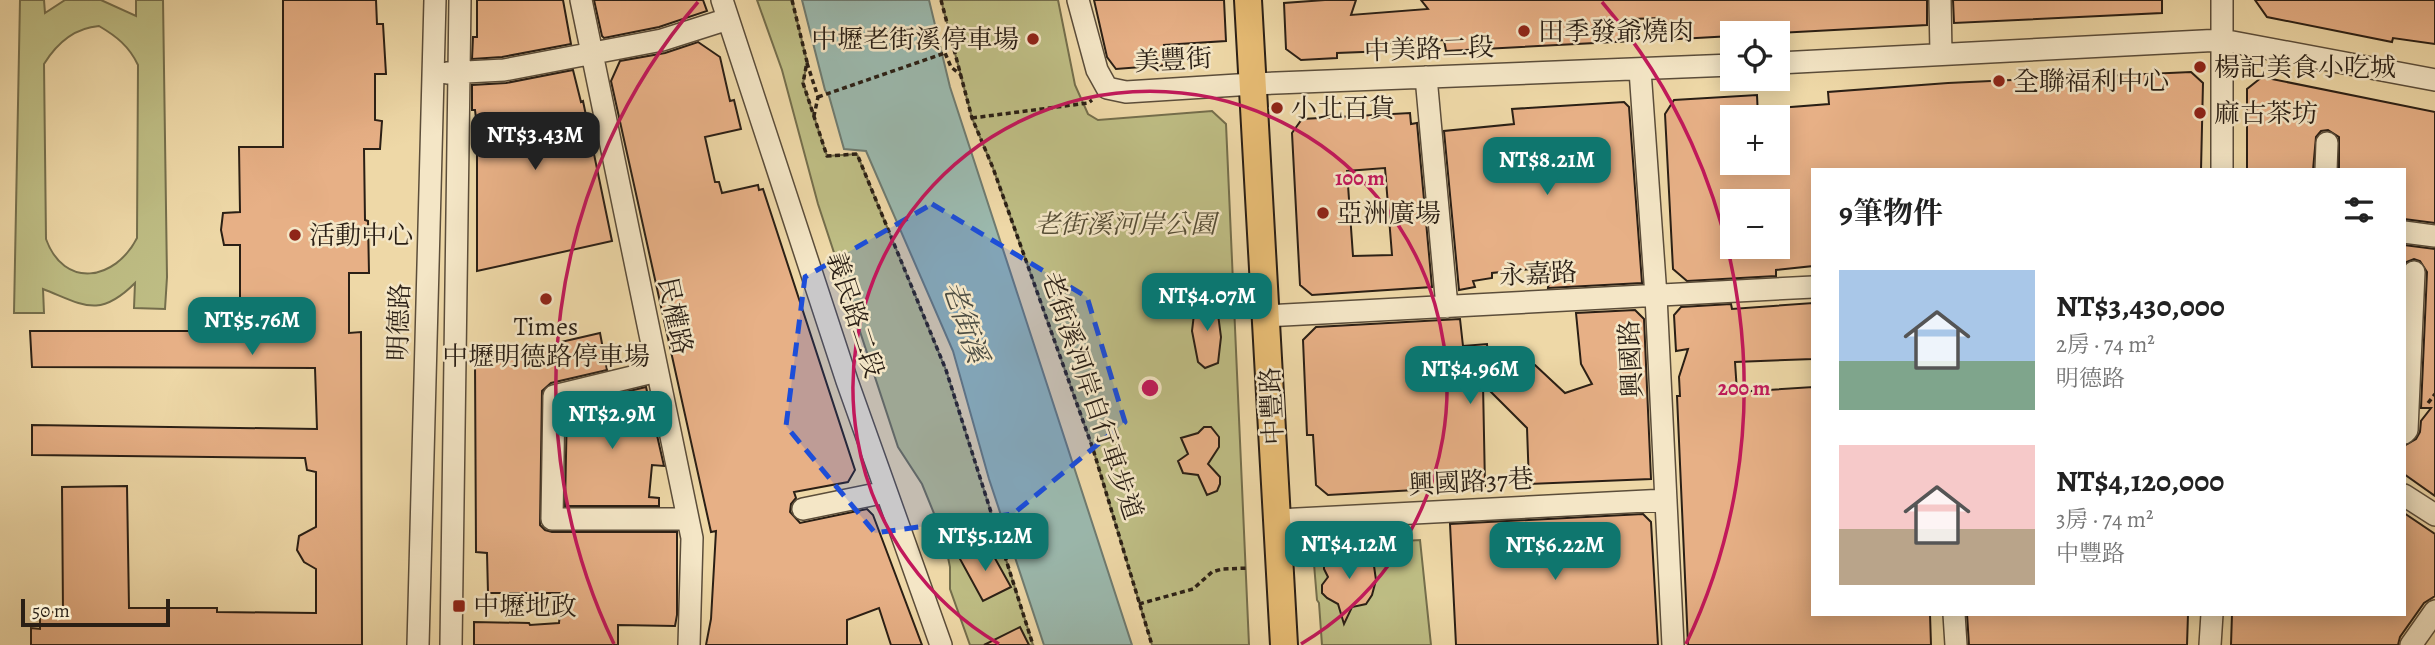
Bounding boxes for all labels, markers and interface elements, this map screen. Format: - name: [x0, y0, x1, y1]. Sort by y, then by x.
- place label: 田季發爺燒肉: [1538, 14, 1694, 49]
- map controls: [1720, 21, 1790, 259]
- button: locate: [1720, 21, 1790, 91]
- place label: 中壢老街溪停車場: [811, 22, 1019, 57]
- marker: 田季發爺燒肉: [1516, 23, 1532, 39]
- street label: 中美路二段: [1363, 29, 1495, 69]
- marker: 中壢老街溪停車場: [1025, 31, 1041, 47]
- street label: 美豐街: [1133, 40, 1213, 80]
- place label: 楊記美食小吃城: [2214, 50, 2396, 85]
- marker: 楊記美食小吃城: [2192, 59, 2208, 75]
- place label: 全聯福利中心: [2013, 64, 2169, 99]
- marker: 全聯福利中心: [1991, 73, 2007, 89]
- place label: 小北百貨: [1291, 91, 1395, 126]
- place label: 麻古茶坊: [2214, 96, 2318, 131]
- marker: 小北百貨: [1269, 100, 1285, 116]
- button: +: [1720, 105, 1790, 175]
- marker: 麻古茶坊: [2192, 105, 2208, 121]
- pin: NT$3.43M: [463, 113, 607, 172]
- text: NT$3.43M: [487, 119, 583, 150]
- pin: NT$8.21M: [1475, 138, 1619, 197]
- text: NT$8.21M: [1499, 144, 1595, 175]
- text: 100 m: [1335, 164, 1385, 192]
- button: −: [1720, 189, 1790, 259]
- icon: filters: [2340, 191, 2378, 229]
- text: 9筆物件: [1839, 193, 1943, 233]
- place label: 亞洲廣場: [1337, 196, 1441, 231]
- marker: 亞洲廣場: [1315, 205, 1331, 221]
- park label: 老街溪河岸公園: [1034, 207, 1220, 242]
- place label: 活動中心: [309, 218, 413, 253]
- marker: 活動中心: [287, 227, 303, 243]
- street label: 義民路二段: [818, 248, 892, 382]
- street label: 永嘉路: [1498, 254, 1578, 294]
- street label: 老街溪河岸自行車步道: [1033, 267, 1151, 525]
- street label: 民權路: [650, 274, 700, 358]
- pin: NT$4.07M: [1135, 274, 1279, 333]
- water label: 老街溪: [933, 276, 998, 371]
- text: NT$4.07M: [1158, 280, 1256, 311]
- street label: 明德路: [380, 282, 418, 362]
- text: NT$3,430,000: [2056, 286, 2225, 326]
- marker: Times 中壢明德路停車場: [538, 291, 554, 307]
- pin: NT$5.76M: [180, 298, 324, 357]
- icon: home: [1895, 298, 1979, 382]
- text: NT$5.76M: [204, 304, 300, 335]
- place label: Times 中壢明德路停車場: [442, 309, 650, 374]
- street label: 興國路: [1611, 319, 1651, 399]
- text: 2房 · 74 m²: [2056, 329, 2155, 360]
- pin: NT$4.96M: [1398, 346, 1542, 406]
- text: NT$4.96M: [1421, 353, 1519, 384]
- text: 明德路: [2056, 363, 2125, 394]
- street label: 中豐路: [1252, 366, 1292, 446]
- text: 200 m: [1718, 374, 1771, 402]
- centre of rings: [1138, 376, 1162, 400]
- pin: NT$2.9M: [547, 392, 677, 451]
- text: NT$2.9M: [568, 398, 656, 429]
- street label: 興國路37巷: [1407, 461, 1535, 503]
- text: NT$4,120,000: [2056, 461, 2224, 501]
- icon: home: [1895, 473, 1979, 557]
- text: 3房 · 74 m²: [2056, 504, 2154, 535]
- pin: NT$5.12M: [913, 514, 1057, 573]
- text: NT$5.12M: [937, 520, 1033, 551]
- pin: NT$4.12M: [1277, 522, 1421, 581]
- pin: NT$6.22M: [1483, 522, 1627, 582]
- text: NT$4.12M: [1301, 528, 1397, 559]
- text: NT$6.22M: [1506, 529, 1604, 560]
- text: 中豐路: [2056, 538, 2125, 569]
- place label: 中壢地政: [473, 589, 577, 624]
- scale bar: [21, 596, 170, 628]
- text: 50 m: [32, 598, 70, 624]
- marker: 中壢地政: [451, 598, 467, 614]

